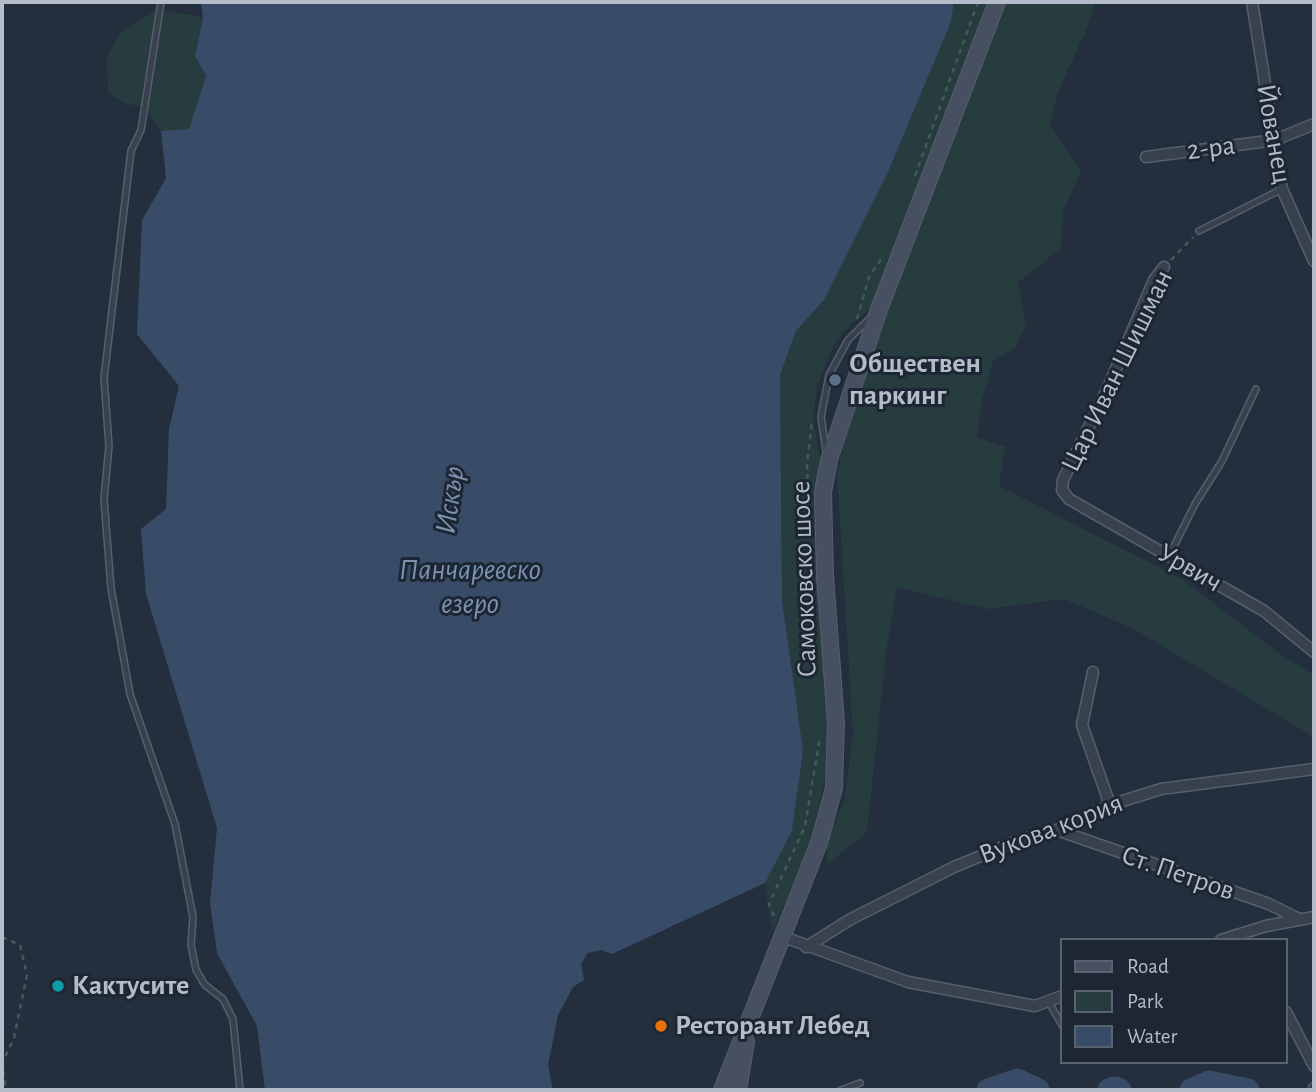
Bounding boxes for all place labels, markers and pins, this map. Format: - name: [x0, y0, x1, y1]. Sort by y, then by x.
- place label: Обществен паркинг: [849, 347, 981, 413]
- marker: Обществен паркинг: [827, 372, 843, 388]
- place label: Кактусите: [72, 969, 189, 1003]
- marker: Кактусите: [50, 978, 66, 994]
- place label: Ресторант Лебед: [675, 1009, 870, 1043]
- marker: Ресторант Лебед: [653, 1018, 669, 1034]

